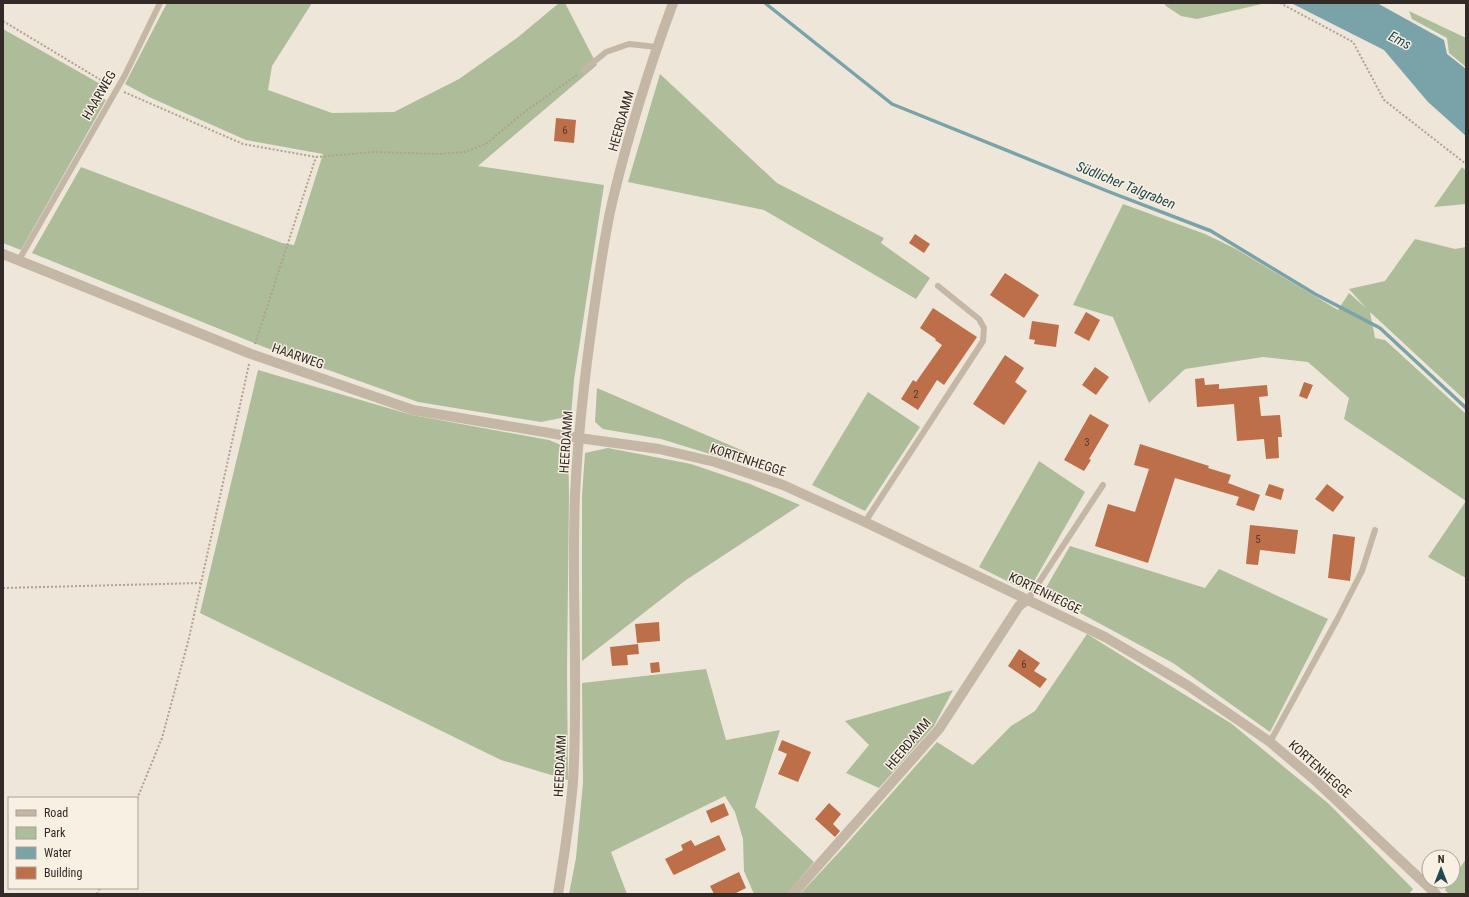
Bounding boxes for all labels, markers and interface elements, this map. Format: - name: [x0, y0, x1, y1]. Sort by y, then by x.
- water label: Ems: [1386, 28, 1414, 52]
- street label: HAARWEG: [79, 68, 119, 122]
- street label: HEERDAMM: [605, 89, 637, 153]
- house number: 6: [562, 124, 568, 137]
- water label: Südlicher Talgraben: [1074, 158, 1178, 212]
- street label: HAARWEG: [270, 340, 326, 372]
- house number: 2: [913, 388, 919, 401]
- street label: HEERDAMM: [556, 410, 576, 474]
- house number: 3: [1084, 436, 1090, 449]
- street label: KORTENHEGGE: [708, 441, 788, 479]
- house number: 5: [1255, 533, 1261, 546]
- street label: KORTENHEGGE: [1006, 569, 1084, 617]
- house number: 6: [1021, 658, 1027, 671]
- street label: HEERDAMM: [882, 715, 934, 773]
- street label: HEERDAMM: [551, 734, 569, 798]
- street label: KORTENHEGGE: [1286, 737, 1354, 801]
- legend: [8, 797, 138, 889]
- text: Road: [44, 806, 68, 820]
- text: Park: [44, 826, 66, 840]
- text: Water: [44, 846, 72, 860]
- north arrow: [1421, 849, 1461, 889]
- text: N: [1438, 853, 1445, 866]
- text: Building: [44, 866, 82, 880]

